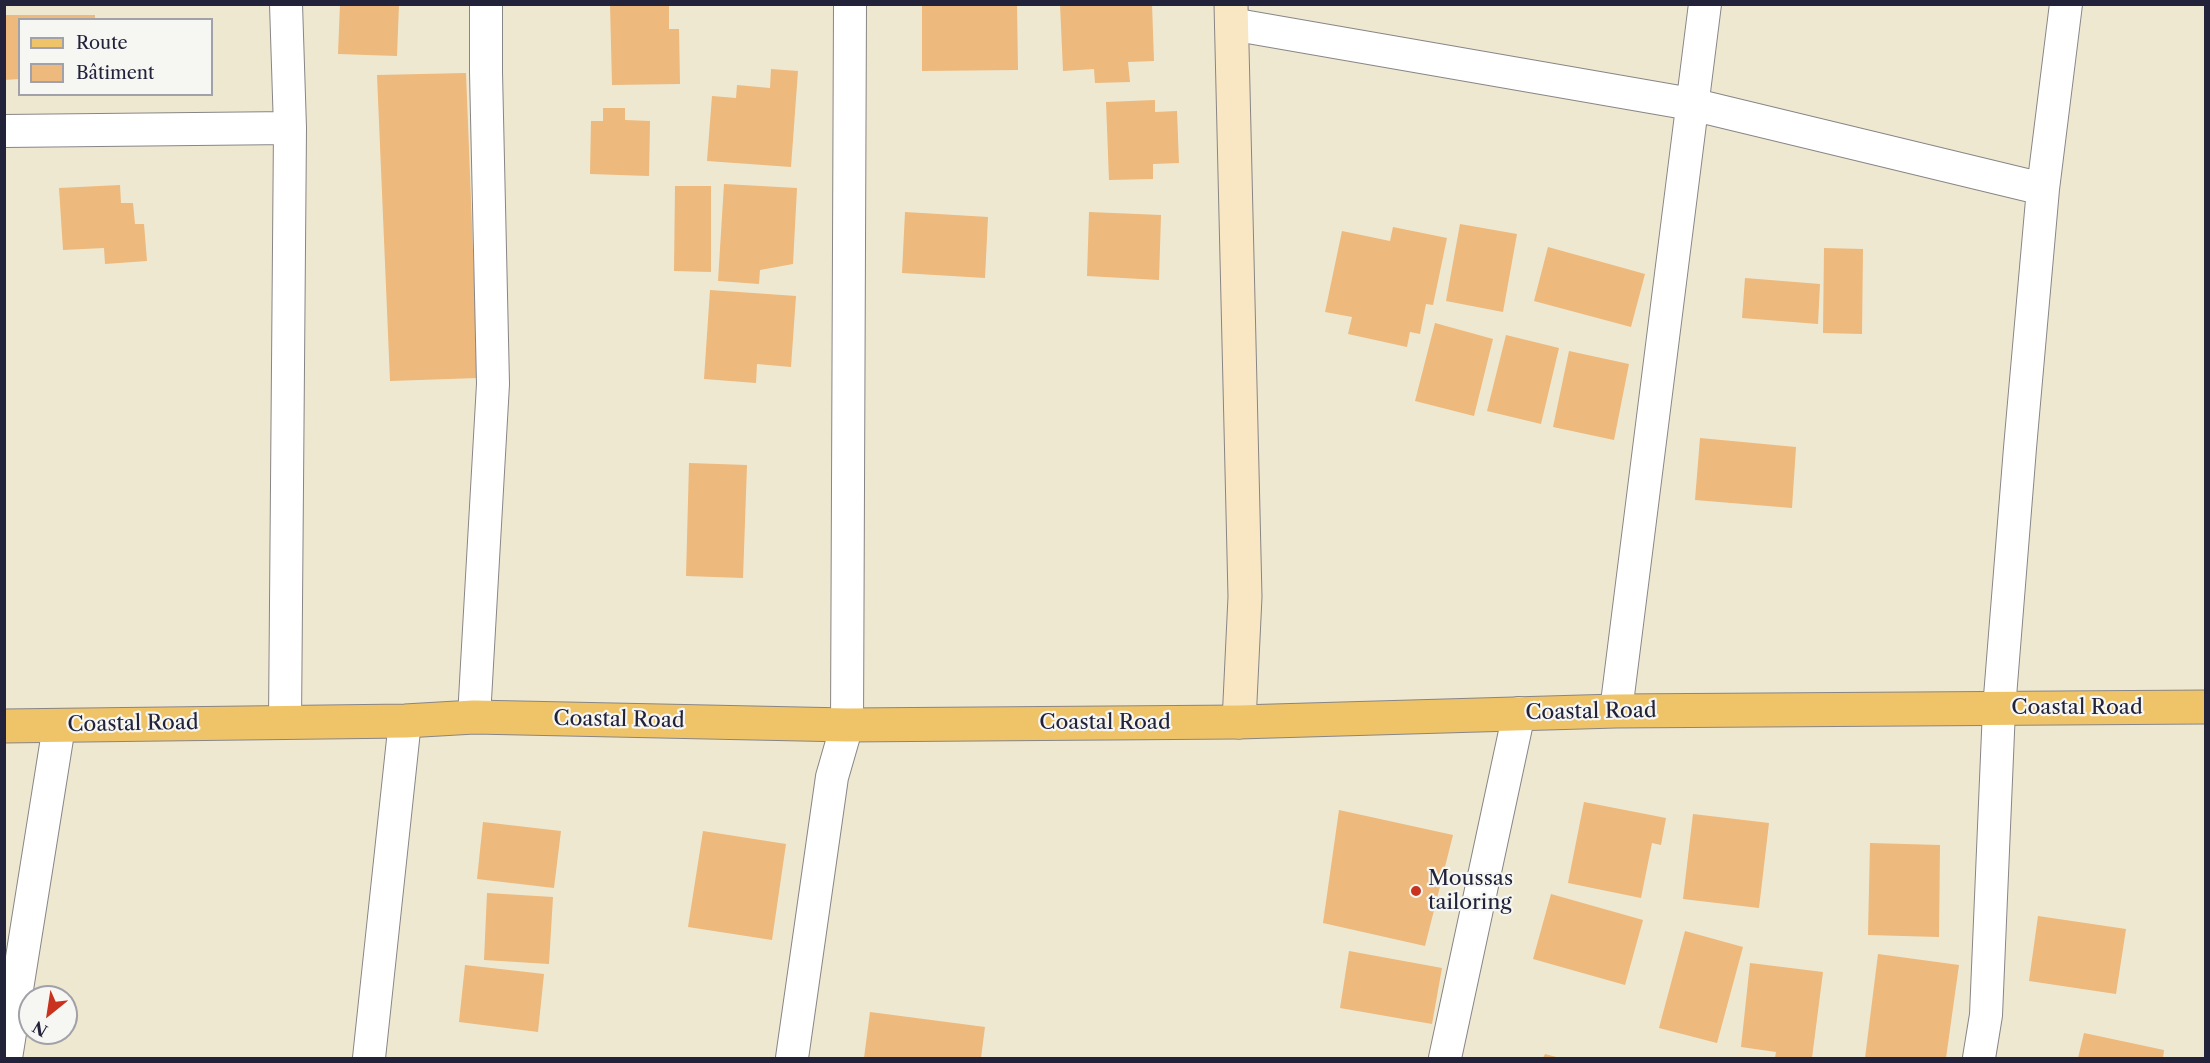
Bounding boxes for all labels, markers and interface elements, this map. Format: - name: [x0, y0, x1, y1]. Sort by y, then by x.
- legend: [18, 18, 213, 96]
- text: Route: [76, 32, 128, 54]
- text: Bâtiment: [76, 62, 154, 84]
- street label: Coastal Road: [2011, 695, 2143, 721]
- street label: Coastal Road: [1525, 698, 1657, 726]
- street label: Coastal Road: [553, 706, 685, 734]
- street label: Coastal Road: [67, 710, 199, 738]
- street label: Coastal Road: [1039, 710, 1171, 736]
- place label: Moussas tailoring: [1428, 866, 1513, 916]
- marker: Moussas tailoring: [1409, 884, 1423, 898]
- north arrow: [18, 985, 78, 1045]
- text: N: [29, 1017, 51, 1041]

